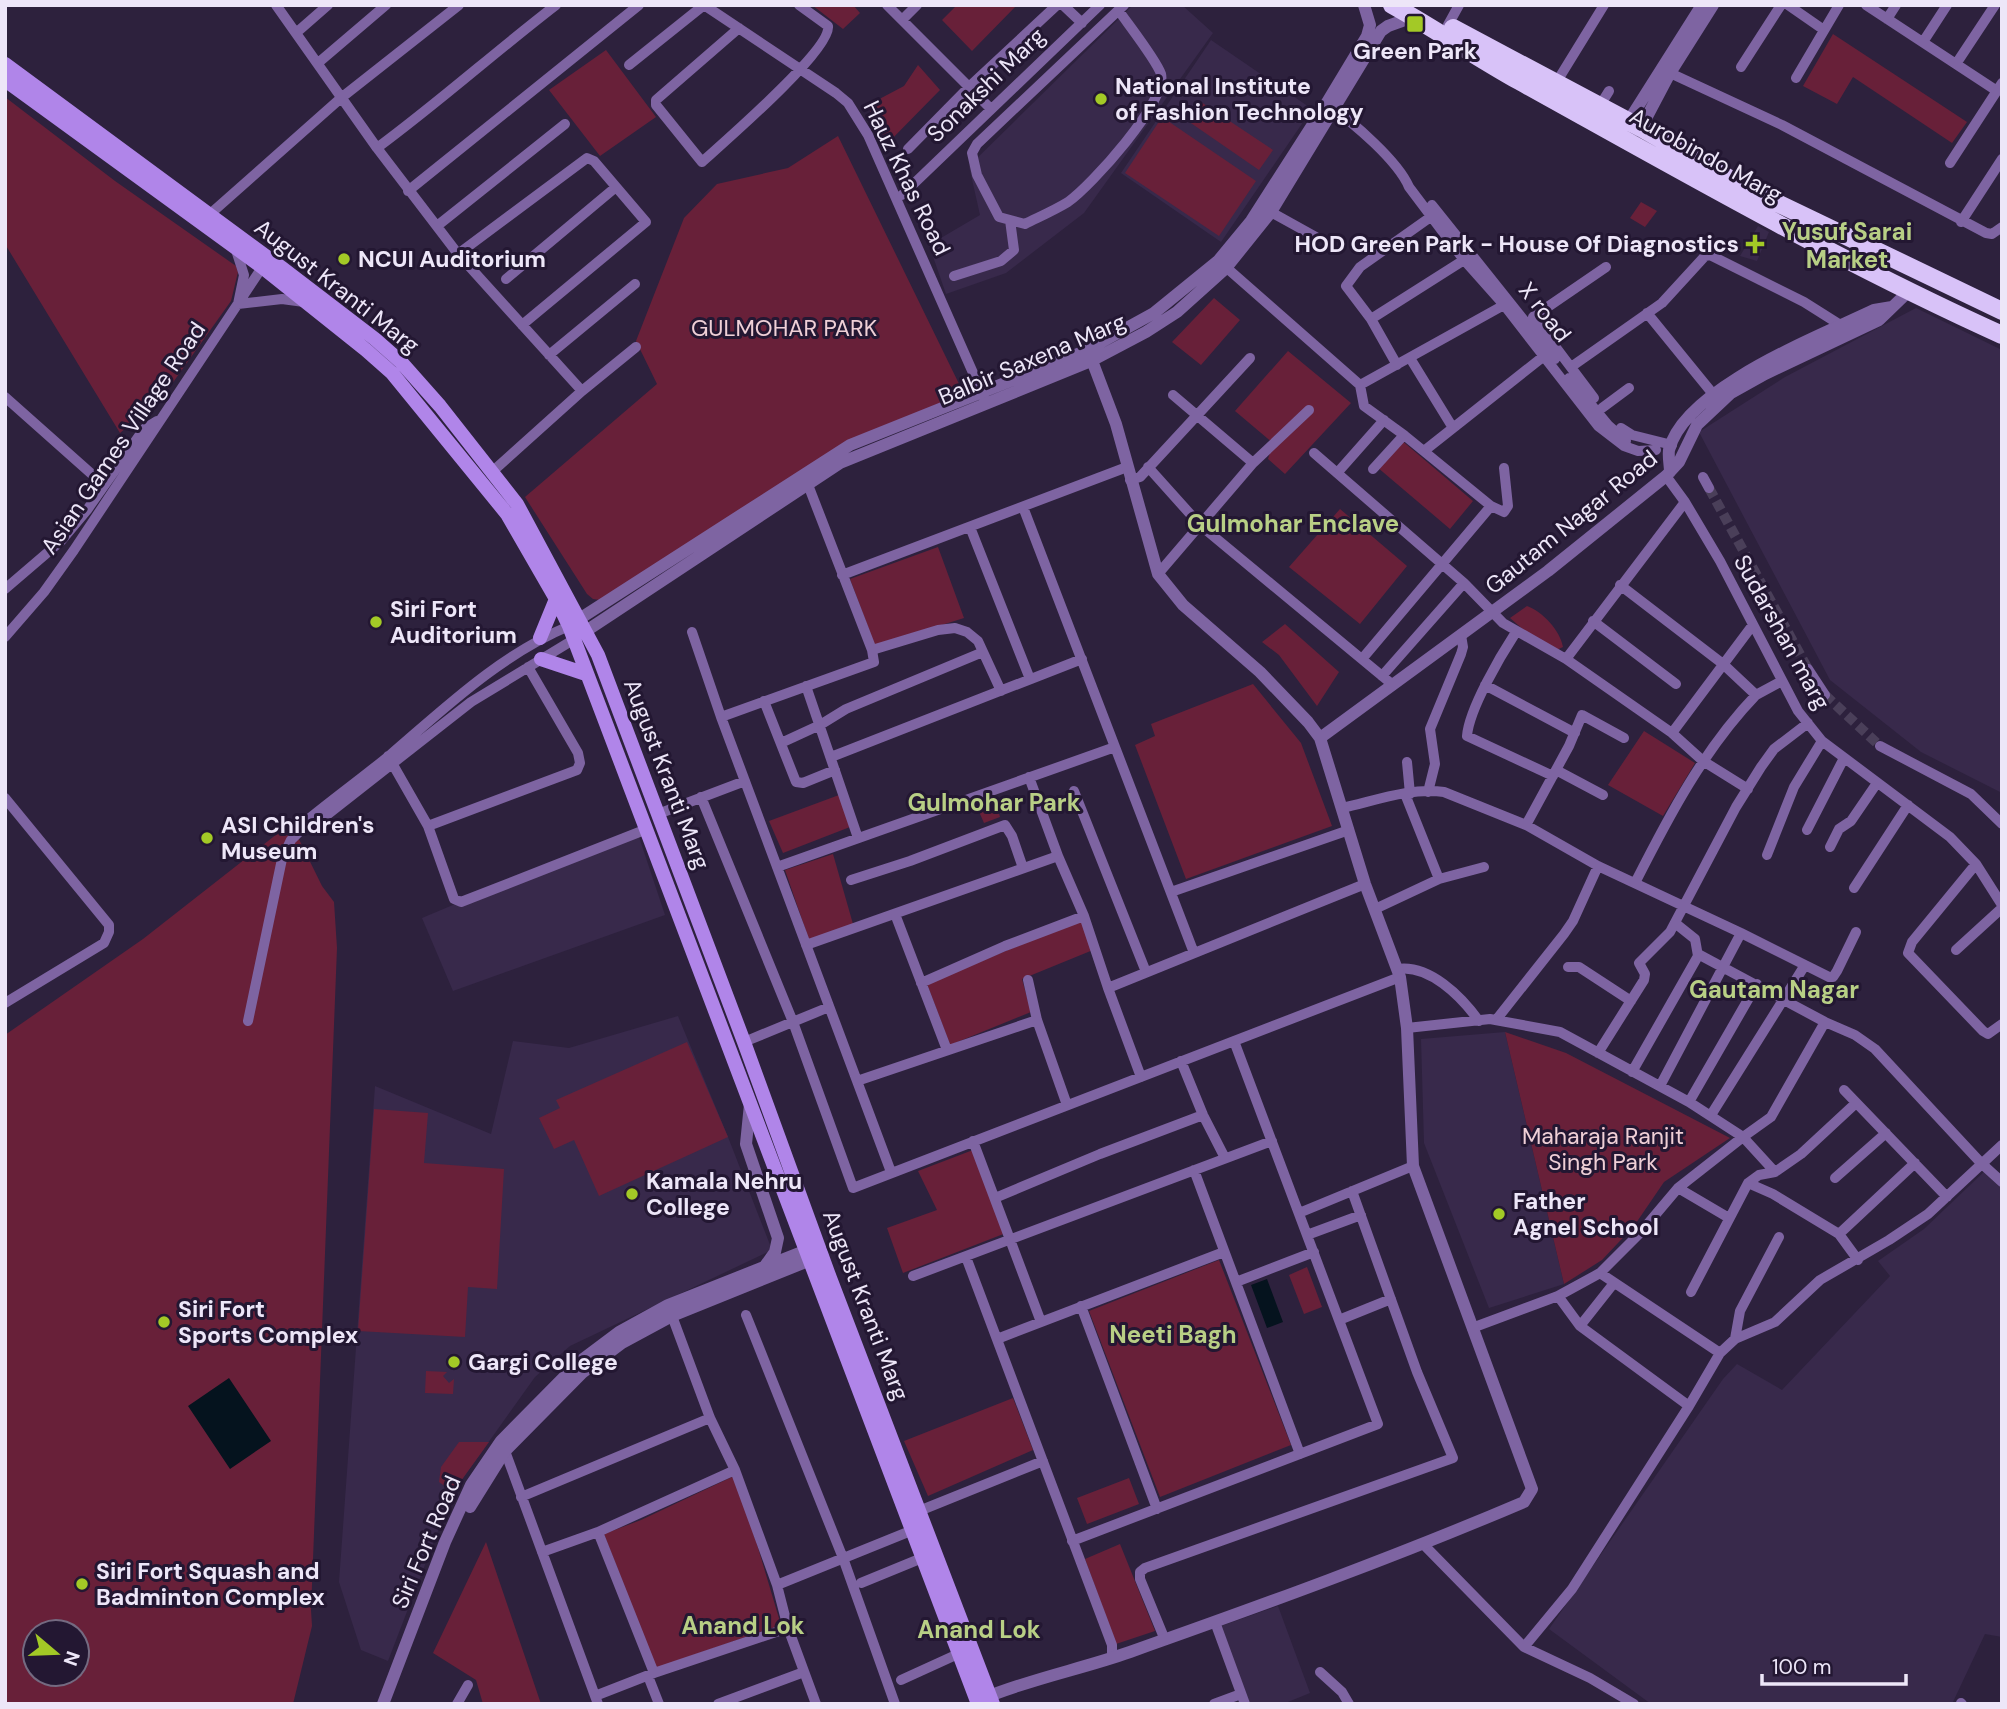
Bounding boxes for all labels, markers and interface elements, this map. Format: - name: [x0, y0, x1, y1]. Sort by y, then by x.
- marker: Green Park: [1405, 14, 1425, 34]
- street label: Sonakshi Marg: [921, 21, 1052, 149]
- place label: Green Park: [1353, 36, 1477, 66]
- place label: National Institute of Fashion Technology: [1115, 71, 1364, 127]
- marker: National Institute of Fashion Technology: [1093, 91, 1109, 107]
- street label: Hauz Khas Road: [857, 96, 957, 260]
- street label: Aurobindo Marg: [1624, 101, 1788, 209]
- street label: August Kranti Marg: [248, 212, 426, 360]
- district label: Yusuf Sarai Market: [1782, 216, 1912, 275]
- place label: HOD Green Park - House Of Diagnostics: [1294, 229, 1739, 259]
- marker: HOD Green Park - House Of Diagnostics: [1745, 234, 1765, 254]
- place label: NCUI Auditorium: [358, 244, 546, 274]
- marker: NCUI Auditorium: [336, 251, 352, 267]
- street label: X road: [1512, 276, 1578, 348]
- street label: Balbir Saxena Marg: [934, 306, 1130, 412]
- park label: GULMOHAR PARK: [691, 313, 877, 343]
- street label: Asian Games Village Road: [34, 316, 212, 560]
- street label: Gautam Nagar Road: [1479, 443, 1663, 601]
- district label: Gulmohar Enclave: [1187, 508, 1399, 539]
- street label: Sudarshan marg: [1727, 549, 1837, 715]
- place label: Siri Fort Auditorium: [390, 594, 517, 650]
- marker: Siri Fort Auditorium: [368, 614, 384, 630]
- street label: August Kranti Marg: [617, 675, 717, 874]
- district label: Gulmohar Park: [907, 787, 1081, 818]
- place label: ASI Children's Museum: [221, 810, 374, 866]
- marker: ASI Children's Museum: [199, 830, 215, 846]
- district label: Gautam Nagar: [1689, 974, 1859, 1005]
- park label: Maharaja Ranjit Singh Park: [1522, 1121, 1684, 1177]
- place label: Kamala Nehru College: [646, 1166, 802, 1222]
- marker: Kamala Nehru College: [624, 1186, 640, 1202]
- place label: Father Agnel School: [1513, 1186, 1659, 1242]
- street label: August Kranti Marg: [816, 1206, 916, 1405]
- marker: Father Agnel School: [1491, 1206, 1507, 1222]
- place label: Siri Fort Sports Complex: [178, 1294, 358, 1350]
- marker: Siri Fort Sports Complex: [156, 1314, 172, 1330]
- district label: Neeti Bagh: [1109, 1319, 1237, 1350]
- place label: Gargi College: [468, 1347, 618, 1377]
- marker: Gargi College: [446, 1354, 462, 1370]
- street label: Siri Fort Road: [385, 1471, 467, 1613]
- place label: Siri Fort Squash and Badminton Complex: [96, 1556, 325, 1612]
- marker: Siri Fort Squash and Badminton Complex: [74, 1576, 90, 1592]
- district label: Anand Lok: [681, 1610, 805, 1641]
- district label: Anand Lok: [917, 1614, 1041, 1645]
- north arrow: [21, 1618, 91, 1688]
- scale bar: [1762, 1642, 1906, 1686]
- text: N: [58, 1648, 86, 1669]
- text: 100 m: [1772, 1653, 1832, 1681]

